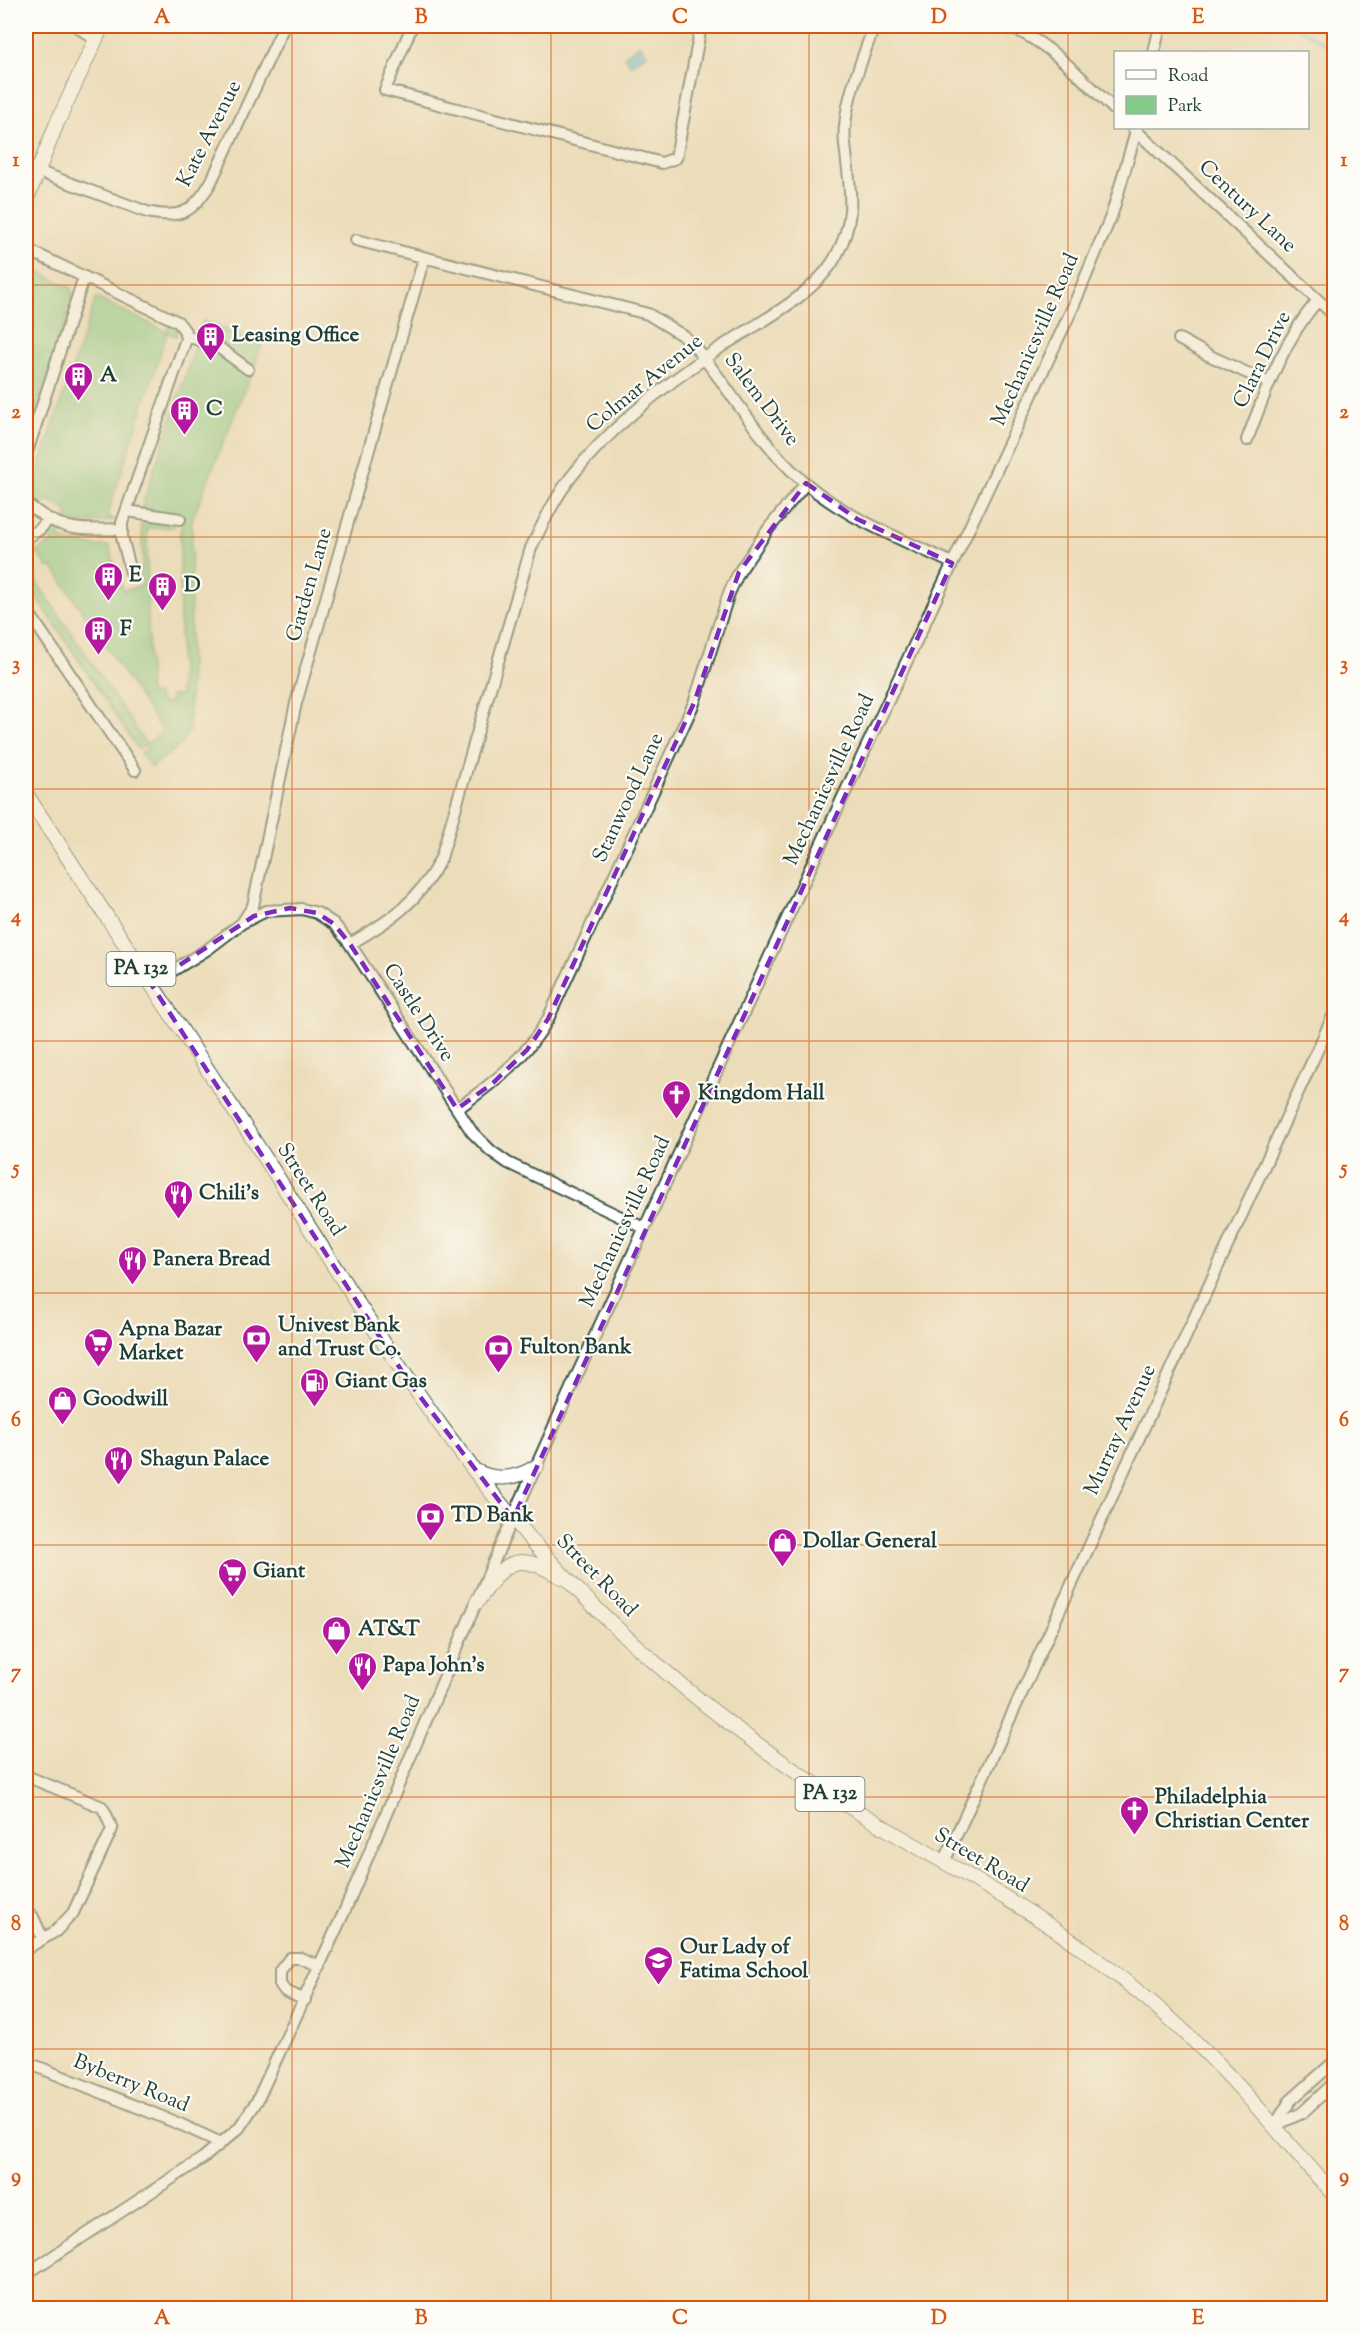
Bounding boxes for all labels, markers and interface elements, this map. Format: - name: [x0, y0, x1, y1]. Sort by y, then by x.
- text: A: [154, 4, 171, 33]
- text: B: [415, 4, 428, 33]
- text: C: [672, 4, 688, 33]
- text: D: [931, 4, 947, 33]
- text: E: [1192, 4, 1205, 33]
- legend: [1114, 51, 1309, 129]
- text: Road: [1168, 64, 1208, 90]
- street label: Kate Avenue: [170, 75, 250, 193]
- text: Park: [1168, 94, 1203, 120]
- text: 1: [13, 147, 20, 176]
- text: 1: [1341, 147, 1348, 176]
- street label: Century Lane: [1191, 153, 1303, 261]
- street label: Mechanicsville Road: [984, 249, 1088, 431]
- street label: Clara Drive: [1227, 306, 1299, 414]
- building icon: Leasing Office: [195, 320, 227, 362]
- place label: Leasing Office: [232, 321, 360, 351]
- street label: Colmar Avenue: [580, 327, 710, 441]
- street label: Salem Drive: [716, 347, 806, 453]
- building icon: A: [63, 360, 95, 402]
- place label: A: [100, 361, 118, 391]
- building icon: C: [169, 394, 201, 436]
- place label: C: [206, 395, 223, 425]
- text: 2: [11, 399, 21, 428]
- text: 2: [1339, 399, 1349, 428]
- street label: Garden Lane: [279, 525, 341, 645]
- building icon: E: [92, 560, 124, 602]
- place label: E: [129, 561, 142, 591]
- building icon: D: [147, 570, 179, 612]
- place label: D: [184, 571, 201, 601]
- building icon: F: [83, 614, 115, 656]
- place label: F: [120, 615, 132, 645]
- text: 3: [12, 651, 20, 680]
- text: 3: [1340, 651, 1348, 680]
- street label: Mechanicsville Road: [777, 689, 883, 871]
- street label: Stanwood Lane: [586, 728, 672, 868]
- text: 4: [10, 903, 21, 932]
- text: 4: [1338, 903, 1349, 932]
- road number: PA 132: [106, 952, 176, 986]
- street label: Castle Drive: [375, 958, 461, 1068]
- church icon: Kingdom Hall: [661, 1078, 693, 1120]
- place label: Kingdom Hall: [698, 1079, 825, 1109]
- street label: Mechanicsville Road: [573, 1131, 679, 1313]
- street label: Street Road: [269, 1137, 351, 1243]
- text: 5: [11, 1155, 20, 1184]
- text: 5: [1339, 1155, 1348, 1184]
- restaurant icon: Chili's: [162, 1178, 194, 1220]
- place label: Chili's: [199, 1179, 259, 1209]
- restaurant icon: Panera Bread: [116, 1244, 148, 1286]
- place label: Panera Bread: [153, 1245, 271, 1275]
- place label: Univest Bank and Trust Co.: [278, 1311, 402, 1365]
- place label: Apna Bazar Market: [119, 1315, 222, 1369]
- bank icon: Univest Bank and Trust Co.: [241, 1322, 273, 1364]
- supermarket icon: Apna Bazar Market: [82, 1326, 114, 1368]
- bank icon: Fulton Bank: [483, 1332, 515, 1374]
- place label: Fulton Bank: [520, 1333, 632, 1363]
- street label: Murray Avenue: [1078, 1360, 1164, 1500]
- fuel station icon: Giant Gas: [298, 1366, 330, 1408]
- place label: Giant Gas: [335, 1367, 427, 1397]
- shop icon: Goodwill: [46, 1384, 78, 1426]
- place label: Goodwill: [83, 1385, 168, 1415]
- text: 6: [11, 1407, 21, 1436]
- text: 6: [1339, 1407, 1349, 1436]
- restaurant icon: Shagun Palace: [103, 1444, 135, 1486]
- place label: Shagun Palace: [140, 1445, 269, 1475]
- bank icon: TD Bank: [414, 1500, 446, 1542]
- place label: TD Bank: [451, 1501, 534, 1531]
- shop icon: Dollar General: [766, 1526, 798, 1568]
- street label: Street Road: [548, 1527, 644, 1625]
- place label: Dollar General: [803, 1527, 937, 1557]
- supermarket icon: Giant: [216, 1556, 248, 1598]
- place label: Giant: [253, 1557, 306, 1587]
- shop icon: AT&T: [321, 1614, 353, 1656]
- place label: AT&T: [358, 1615, 420, 1645]
- restaurant icon: Papa John's: [346, 1650, 378, 1692]
- place label: Papa John's: [383, 1651, 485, 1681]
- text: 7: [11, 1659, 22, 1688]
- text: 7: [1339, 1659, 1350, 1688]
- street label: Mechanicsville Road: [329, 1690, 429, 1874]
- road number: PA 132: [796, 1777, 864, 1811]
- place label: Philadelphia Christian Center: [1155, 1783, 1309, 1837]
- church icon: Philadelphia Christian Center: [1118, 1794, 1150, 1836]
- street label: Street Road: [928, 1821, 1034, 1901]
- text: 8: [11, 1911, 21, 1940]
- text: 8: [1339, 1911, 1349, 1940]
- place label: Our Lady of Fatima School: [680, 1933, 808, 1987]
- school or university icon: Our Lady of Fatima School: [643, 1944, 675, 1986]
- street label: Byberry Road: [69, 2047, 194, 2121]
- text: 9: [11, 2163, 21, 2192]
- text: 9: [1339, 2163, 1349, 2192]
- text: A: [154, 2305, 171, 2334]
- text: B: [415, 2305, 428, 2334]
- text: C: [672, 2305, 688, 2334]
- text: D: [931, 2305, 947, 2334]
- text: E: [1192, 2305, 1205, 2334]

